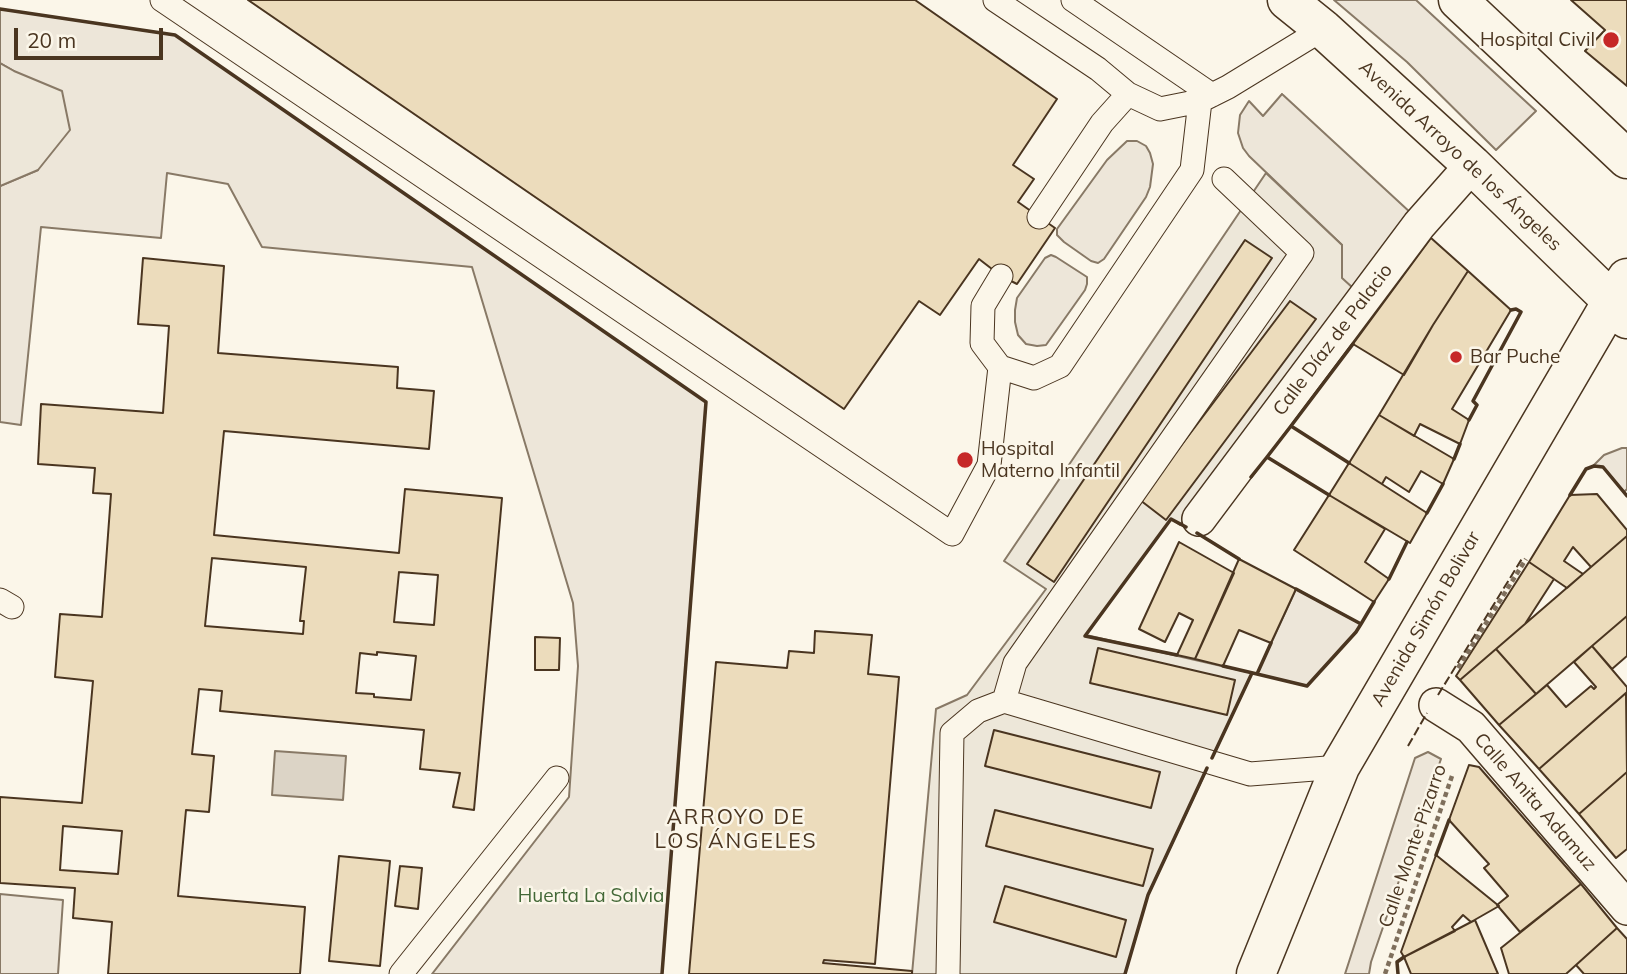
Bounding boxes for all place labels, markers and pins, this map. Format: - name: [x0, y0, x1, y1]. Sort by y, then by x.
- place label: Hospital Civil: [1480, 29, 1595, 51]
- marker: Hospital Civil: [1601, 30, 1621, 50]
- place label: Bar Puche: [1470, 346, 1560, 368]
- marker: Bar Puche: [1448, 349, 1464, 365]
- place label: Hospital Materno Infantil: [981, 438, 1120, 482]
- marker: Hospital Materno Infantil: [955, 450, 975, 470]

